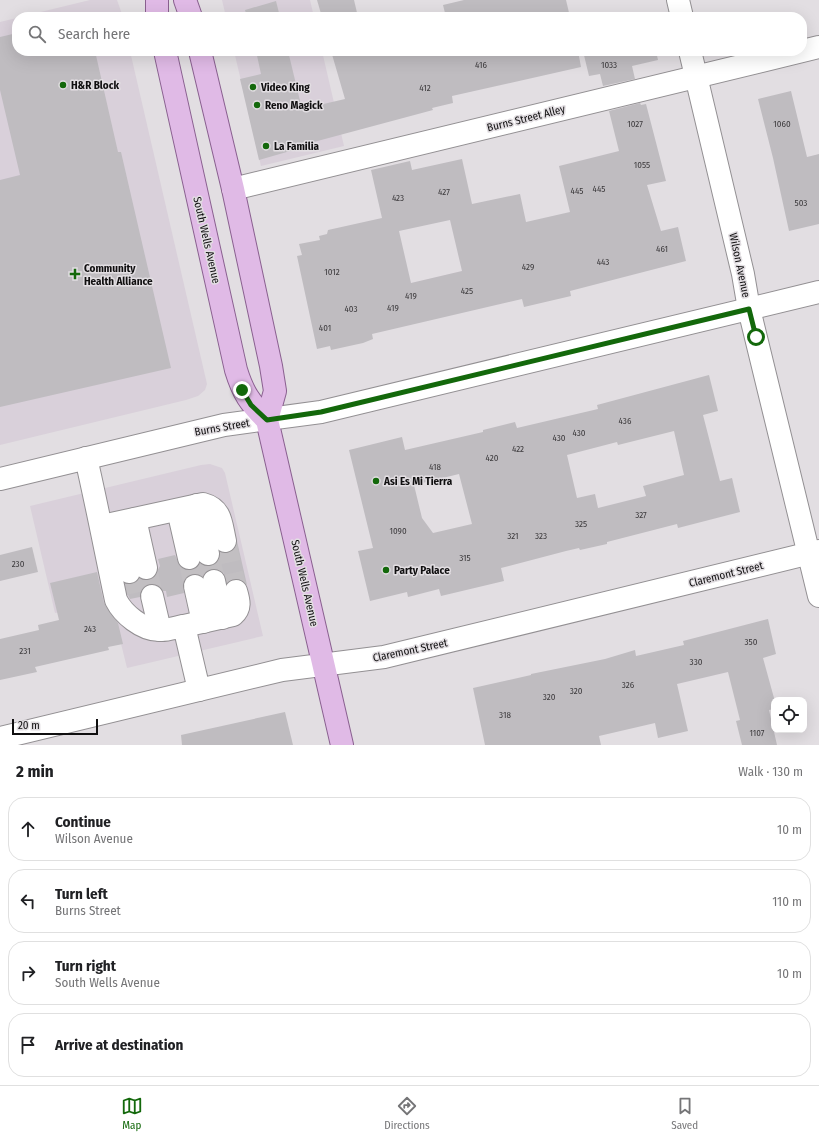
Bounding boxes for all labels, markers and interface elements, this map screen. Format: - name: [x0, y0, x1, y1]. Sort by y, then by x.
- search box: [12, 12, 807, 56]
- icon: search: [26, 23, 48, 45]
- text: Search here: [58, 25, 130, 43]
- house number: 416: [475, 60, 487, 70]
- house number: 1033: [601, 60, 617, 70]
- place label: H&R Block: [71, 79, 119, 92]
- marker: H&R Block: [58, 80, 68, 90]
- place label: Video King: [260, 81, 310, 94]
- marker: Video King: [248, 82, 258, 92]
- house number: 412: [419, 83, 431, 93]
- place label: Reno Magick: [265, 99, 323, 112]
- marker: Reno Magick: [252, 100, 262, 110]
- street label: Burns Street Alley: [486, 102, 567, 134]
- house number: 1027: [627, 119, 643, 129]
- house number: 1060: [773, 119, 791, 129]
- place label: La Familia: [274, 140, 320, 153]
- marker: La Familia: [261, 141, 271, 151]
- house number: 1055: [634, 160, 650, 170]
- house number: 445: [593, 184, 605, 194]
- house number: 445: [571, 186, 583, 196]
- house number: 427: [438, 187, 450, 197]
- house number: 423: [392, 193, 404, 203]
- street label: South Wells Avenue: [190, 195, 223, 285]
- house number: 503: [795, 198, 807, 208]
- street label: Wilson Avenue: [726, 232, 753, 299]
- house number: 461: [656, 244, 668, 254]
- house number: 443: [597, 257, 609, 267]
- place label: Community Health Alliance: [84, 262, 153, 288]
- house number: 429: [522, 262, 534, 272]
- house number: 1012: [324, 267, 340, 277]
- marker: Community Health Alliance: [69, 268, 81, 280]
- house number: 425: [461, 286, 473, 296]
- house number: 419: [405, 291, 417, 301]
- house number: 419: [387, 303, 399, 313]
- house number: 403: [344, 304, 358, 314]
- house number: 401: [319, 323, 331, 333]
- route start: [747, 328, 765, 346]
- route end: [233, 381, 251, 399]
- street label: Burns Street: [194, 416, 251, 439]
- house number: 436: [619, 416, 632, 426]
- house number: 430: [573, 428, 586, 438]
- house number: 430: [553, 433, 566, 443]
- house number: 422: [512, 444, 524, 454]
- house number: 420: [486, 453, 499, 463]
- house number: 418: [429, 462, 441, 472]
- place label: Asi Es Mi Tierra: [383, 475, 453, 488]
- marker: Asi Es Mi Tierra: [371, 476, 381, 486]
- house number: 327: [635, 510, 647, 520]
- house number: 325: [575, 519, 587, 529]
- house number: 1090: [389, 526, 407, 536]
- house number: 321: [507, 531, 519, 541]
- house number: 323: [535, 531, 547, 541]
- street label: South Wells Avenue: [288, 538, 321, 628]
- house number: 315: [459, 553, 471, 563]
- house number: 230: [12, 559, 25, 569]
- street label: Claremont Street: [688, 559, 765, 590]
- place label: Party Palace: [394, 564, 450, 577]
- marker: Party Palace: [381, 565, 391, 575]
- house number: 243: [84, 624, 96, 634]
- street label: Claremont Street: [372, 636, 449, 665]
- house number: 350: [745, 637, 758, 647]
- house number: 231: [19, 646, 31, 656]
- house number: 330: [690, 657, 703, 667]
- house number: 326: [622, 680, 635, 690]
- house number: 320: [570, 686, 583, 696]
- house number: 320: [543, 692, 556, 702]
- map controls: [771, 697, 807, 733]
- button: locate: [771, 697, 807, 733]
- house number: 318: [499, 710, 511, 720]
- scale bar: [12, 717, 98, 736]
- text: 20 m: [18, 719, 40, 732]
- house number: 1107: [749, 728, 765, 738]
- text: 2 min: [16, 761, 54, 782]
- text: Walk · 130 m: [738, 764, 803, 779]
- text: Continue: [55, 813, 111, 831]
- icon: ahead: [17, 818, 39, 840]
- text: 10 m: [777, 822, 802, 837]
- text: Wilson Avenue: [55, 831, 133, 846]
- text: Turn left: [55, 885, 108, 903]
- icon: left: [17, 890, 39, 912]
- text: 110 m: [772, 894, 802, 909]
- text: Burns Street: [55, 903, 121, 918]
- text: Turn right: [55, 957, 116, 975]
- icon: right: [17, 962, 39, 984]
- text: 10 m: [777, 966, 802, 981]
- text: South Wells Avenue: [55, 975, 160, 990]
- icon: arrive: [17, 1034, 39, 1056]
- text: Arrive at destination: [55, 1036, 183, 1054]
- tab: Map: [121, 1095, 143, 1132]
- tab: Directions: [384, 1095, 430, 1132]
- tab: Saved: [671, 1095, 698, 1132]

